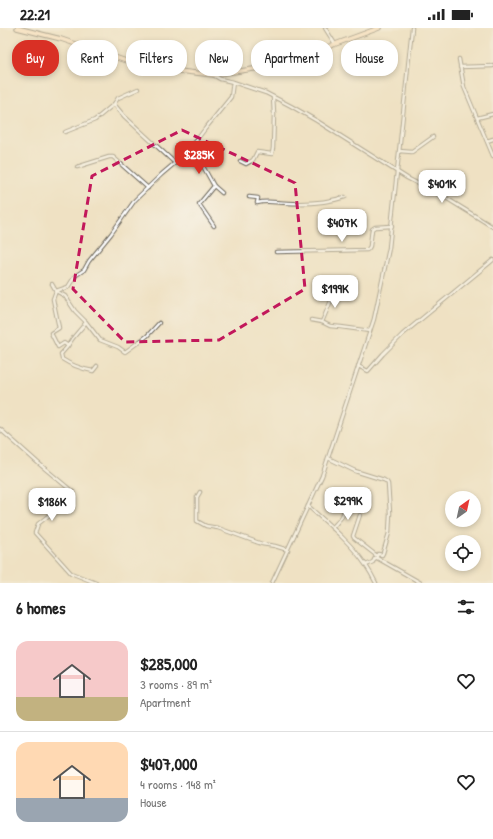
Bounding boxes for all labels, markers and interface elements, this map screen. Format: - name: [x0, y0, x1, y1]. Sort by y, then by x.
- text: 22:21: [20, 4, 50, 25]
- chip: Buy: [12, 40, 59, 76]
- chip: Rent: [67, 40, 118, 76]
- chip: Filters: [126, 40, 187, 76]
- chip: New: [195, 40, 243, 76]
- chip: Apartment: [251, 40, 333, 76]
- chip: House: [341, 40, 398, 76]
- pin: $285K: [171, 141, 227, 175]
- text: $285K: [184, 145, 214, 163]
- pin: $401K: [414, 170, 470, 204]
- text: $401K: [428, 174, 456, 192]
- pin: $407K: [314, 209, 370, 243]
- text: $407K: [327, 213, 357, 231]
- pin: $199K: [307, 275, 363, 309]
- text: $199K: [321, 279, 349, 297]
- pin: $299K: [320, 487, 376, 521]
- pin: $186K: [24, 488, 80, 522]
- text: $299K: [333, 491, 363, 509]
- north arrow: [445, 491, 481, 527]
- map controls: [445, 491, 481, 571]
- text: $186K: [38, 492, 66, 510]
- button: locate: [445, 535, 481, 571]
- text: 6 homes: [16, 596, 66, 619]
- icon: filters: [455, 596, 477, 618]
- text: $285,000: [140, 652, 197, 675]
- icon: home: [48, 657, 96, 705]
- icon: heart: [455, 670, 477, 692]
- text: 3 rooms · 89 m²: [140, 675, 212, 693]
- text: Apartment: [140, 693, 191, 711]
- text: $407,000: [140, 752, 197, 775]
- icon: home: [48, 758, 96, 806]
- icon: heart: [455, 771, 477, 793]
- text: 4 rooms · 148 m²: [140, 775, 216, 793]
- text: House: [140, 793, 167, 811]

